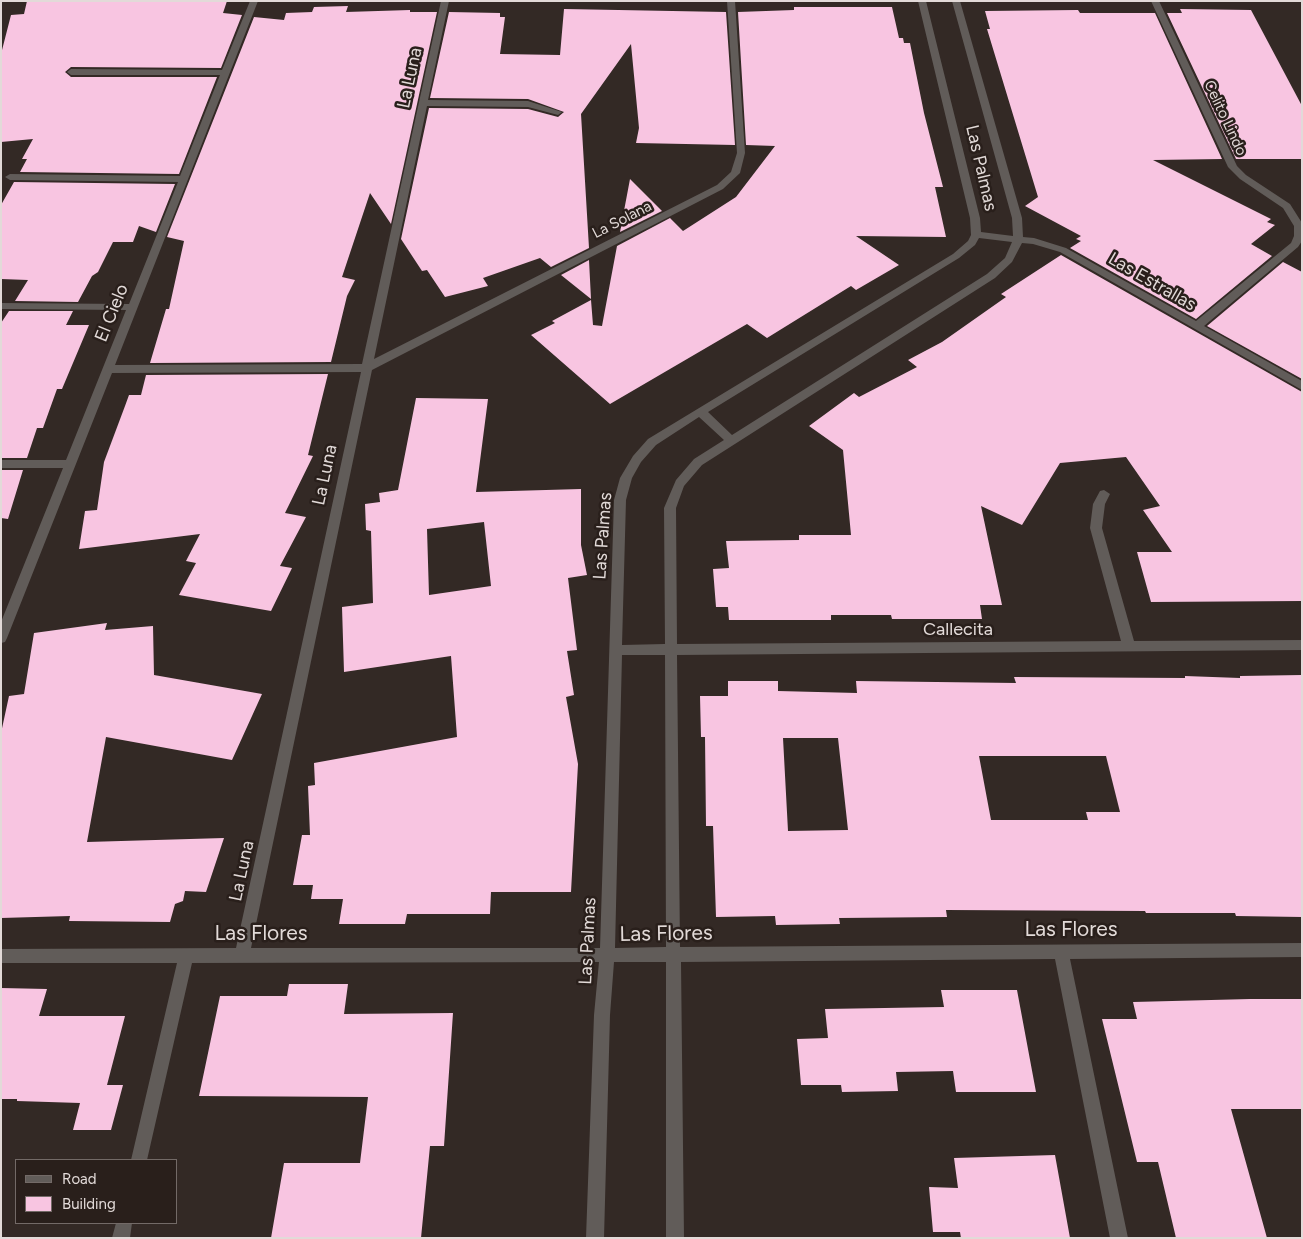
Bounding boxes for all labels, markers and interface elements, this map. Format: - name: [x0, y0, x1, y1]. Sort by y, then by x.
- street label: La Luna: [393, 46, 427, 110]
- street label: Celito Lindo: [1200, 78, 1250, 158]
- street label: Las Palmas: [961, 123, 1001, 213]
- street label: La Solana: [589, 197, 655, 243]
- street label: Las Estrallas: [1104, 248, 1200, 316]
- street label: El Cielo: [91, 281, 133, 345]
- street label: La Luna: [308, 443, 342, 507]
- street label: Las Palmas: [589, 492, 617, 580]
- street label: Callecita: [923, 619, 993, 641]
- street label: La Luna: [225, 839, 259, 903]
- street label: Las Palmas: [575, 897, 601, 985]
- street label: Las Flores: [1024, 917, 1118, 943]
- street label: Las Flores: [214, 921, 308, 947]
- street label: Las Flores: [619, 921, 713, 947]
- legend: [15, 1159, 178, 1224]
- text: Road: [62, 1170, 97, 1188]
- text: Building: [62, 1195, 116, 1213]

